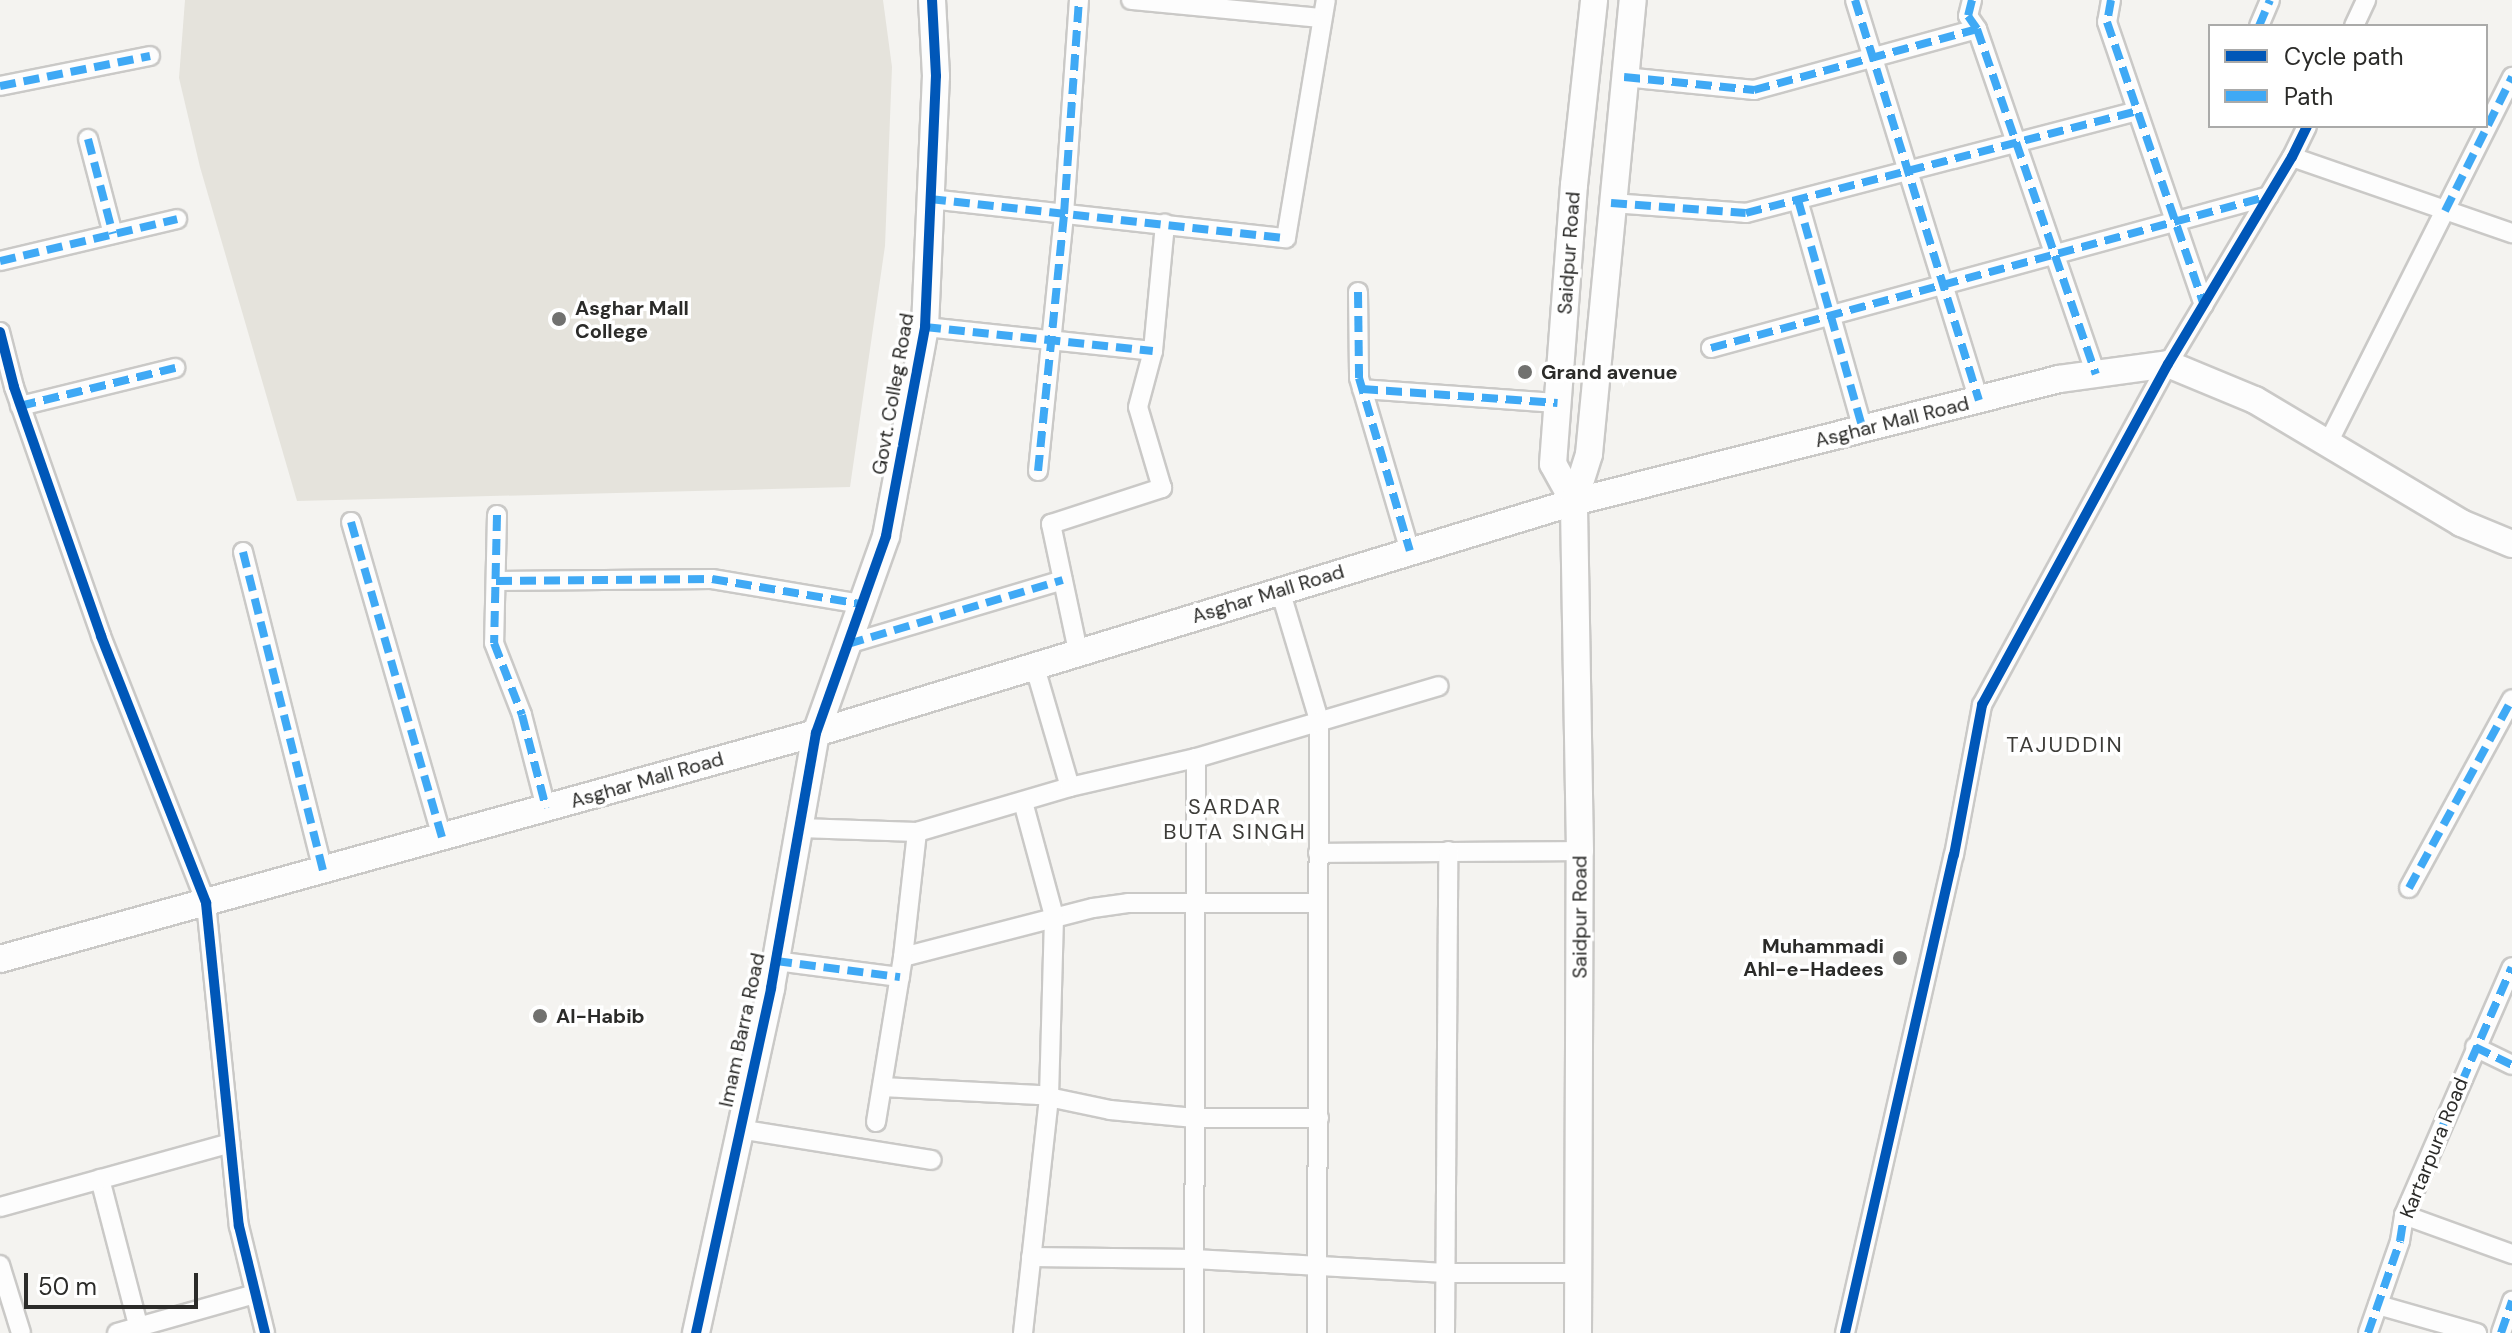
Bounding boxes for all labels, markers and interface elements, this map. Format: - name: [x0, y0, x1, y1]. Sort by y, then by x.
- legend: [2208, 24, 2488, 128]
- text: Cycle path: [2284, 41, 2403, 72]
- text: Path: [2284, 81, 2333, 112]
- street label: Saidpur Road: [1553, 191, 1585, 315]
- place label: Asghar Mall College: [575, 296, 689, 343]
- marker: Asghar Mall College: [550, 310, 568, 328]
- street label: Govt. Colleg Road: [867, 311, 919, 477]
- place label: Grand avenue: [1541, 360, 1678, 384]
- marker: Grand avenue: [1516, 363, 1534, 381]
- street label: Asghar Mall Road: [1812, 391, 1972, 453]
- street label: Asghar Mall Road: [1189, 559, 1347, 629]
- district label: TAJUDDIN: [2006, 732, 2124, 758]
- street label: Asghar Mall Road: [568, 747, 726, 813]
- district label: SARDAR BUTA SINGH: [1163, 793, 1307, 844]
- street label: Saidpur Road: [1568, 855, 1592, 979]
- place label: Muhammadi Ahl-e-Hadees: [1743, 934, 1884, 981]
- marker: Muhammadi Ahl-e-Hadees: [1891, 949, 1909, 967]
- street label: Imam Barra Road: [714, 951, 770, 1109]
- place label: Al-Habib: [556, 1004, 645, 1028]
- marker: Al-Habib: [531, 1007, 549, 1025]
- street label: Kartarpura Road: [2395, 1074, 2473, 1222]
- scale bar: [28, 1257, 202, 1307]
- text: 50 m: [38, 1271, 97, 1302]

